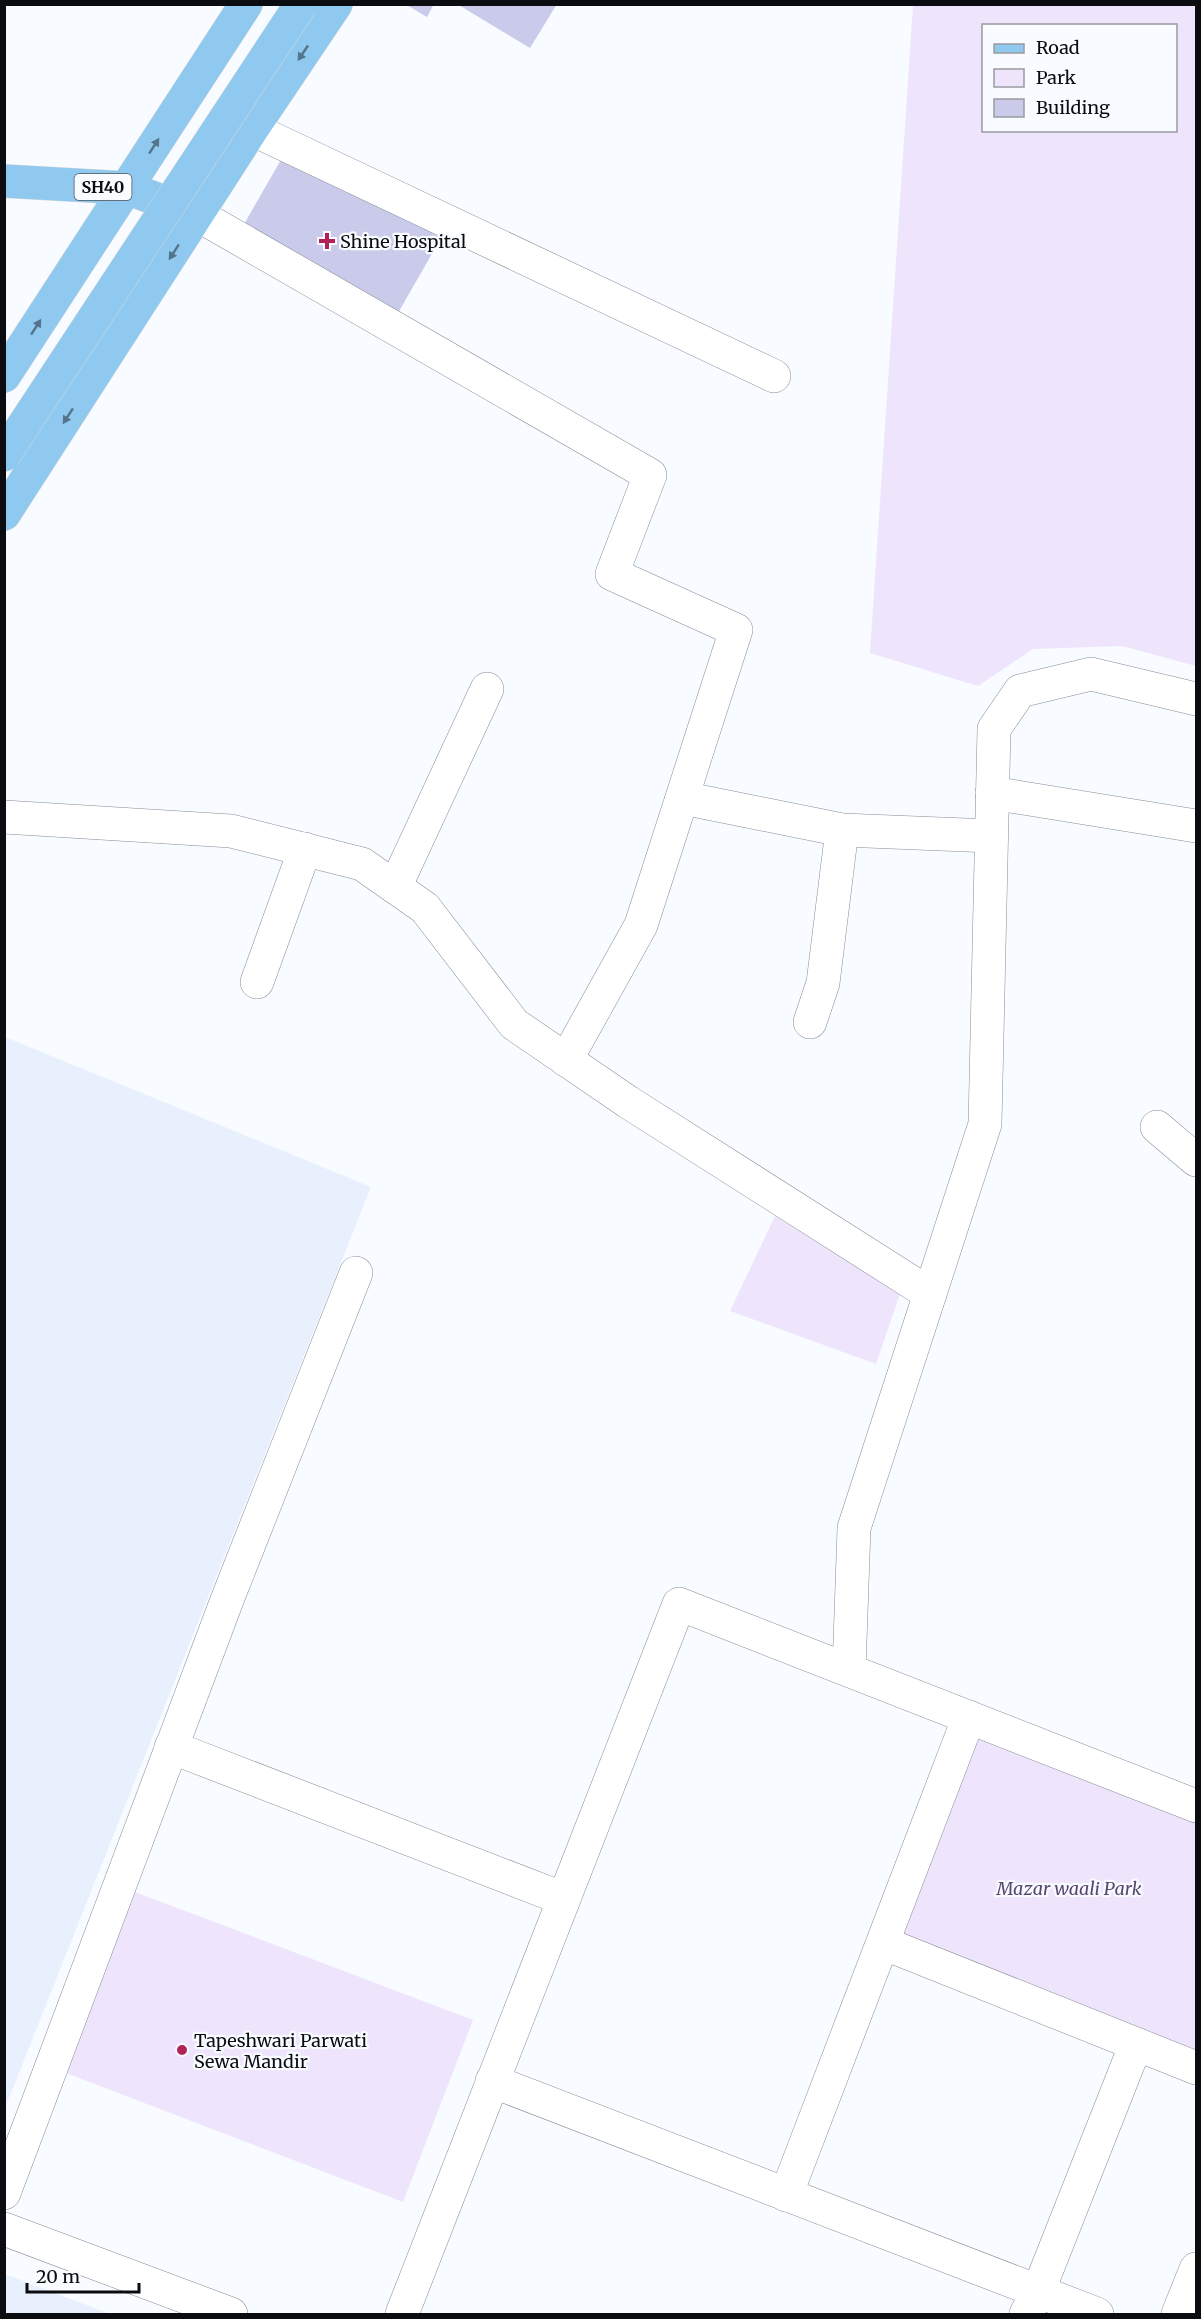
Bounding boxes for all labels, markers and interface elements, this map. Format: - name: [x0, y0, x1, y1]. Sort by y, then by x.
- legend: [982, 24, 1177, 132]
- text: Road: [1036, 36, 1080, 59]
- one-way arrow: [298, 45, 309, 61]
- text: Park: [1036, 66, 1077, 89]
- text: Building: [1036, 96, 1110, 119]
- one-way arrow: [149, 138, 160, 155]
- road number: SH40: [74, 174, 132, 200]
- place label: Shine Hospital: [340, 230, 467, 253]
- marker: Shine Hospital: [318, 232, 336, 250]
- one-way arrow: [168, 244, 179, 260]
- one-way arrow: [31, 319, 42, 336]
- one-way arrow: [62, 407, 74, 423]
- park label: Mazar waali Park: [995, 1877, 1142, 1900]
- place label: Tapeshwari Parwati Sewa Mandir: [194, 2029, 367, 2073]
- marker: Tapeshwari Parwati Sewa Mandir: [175, 2043, 189, 2057]
- scale bar: [27, 2256, 140, 2294]
- text: 20 m: [36, 2265, 80, 2288]

